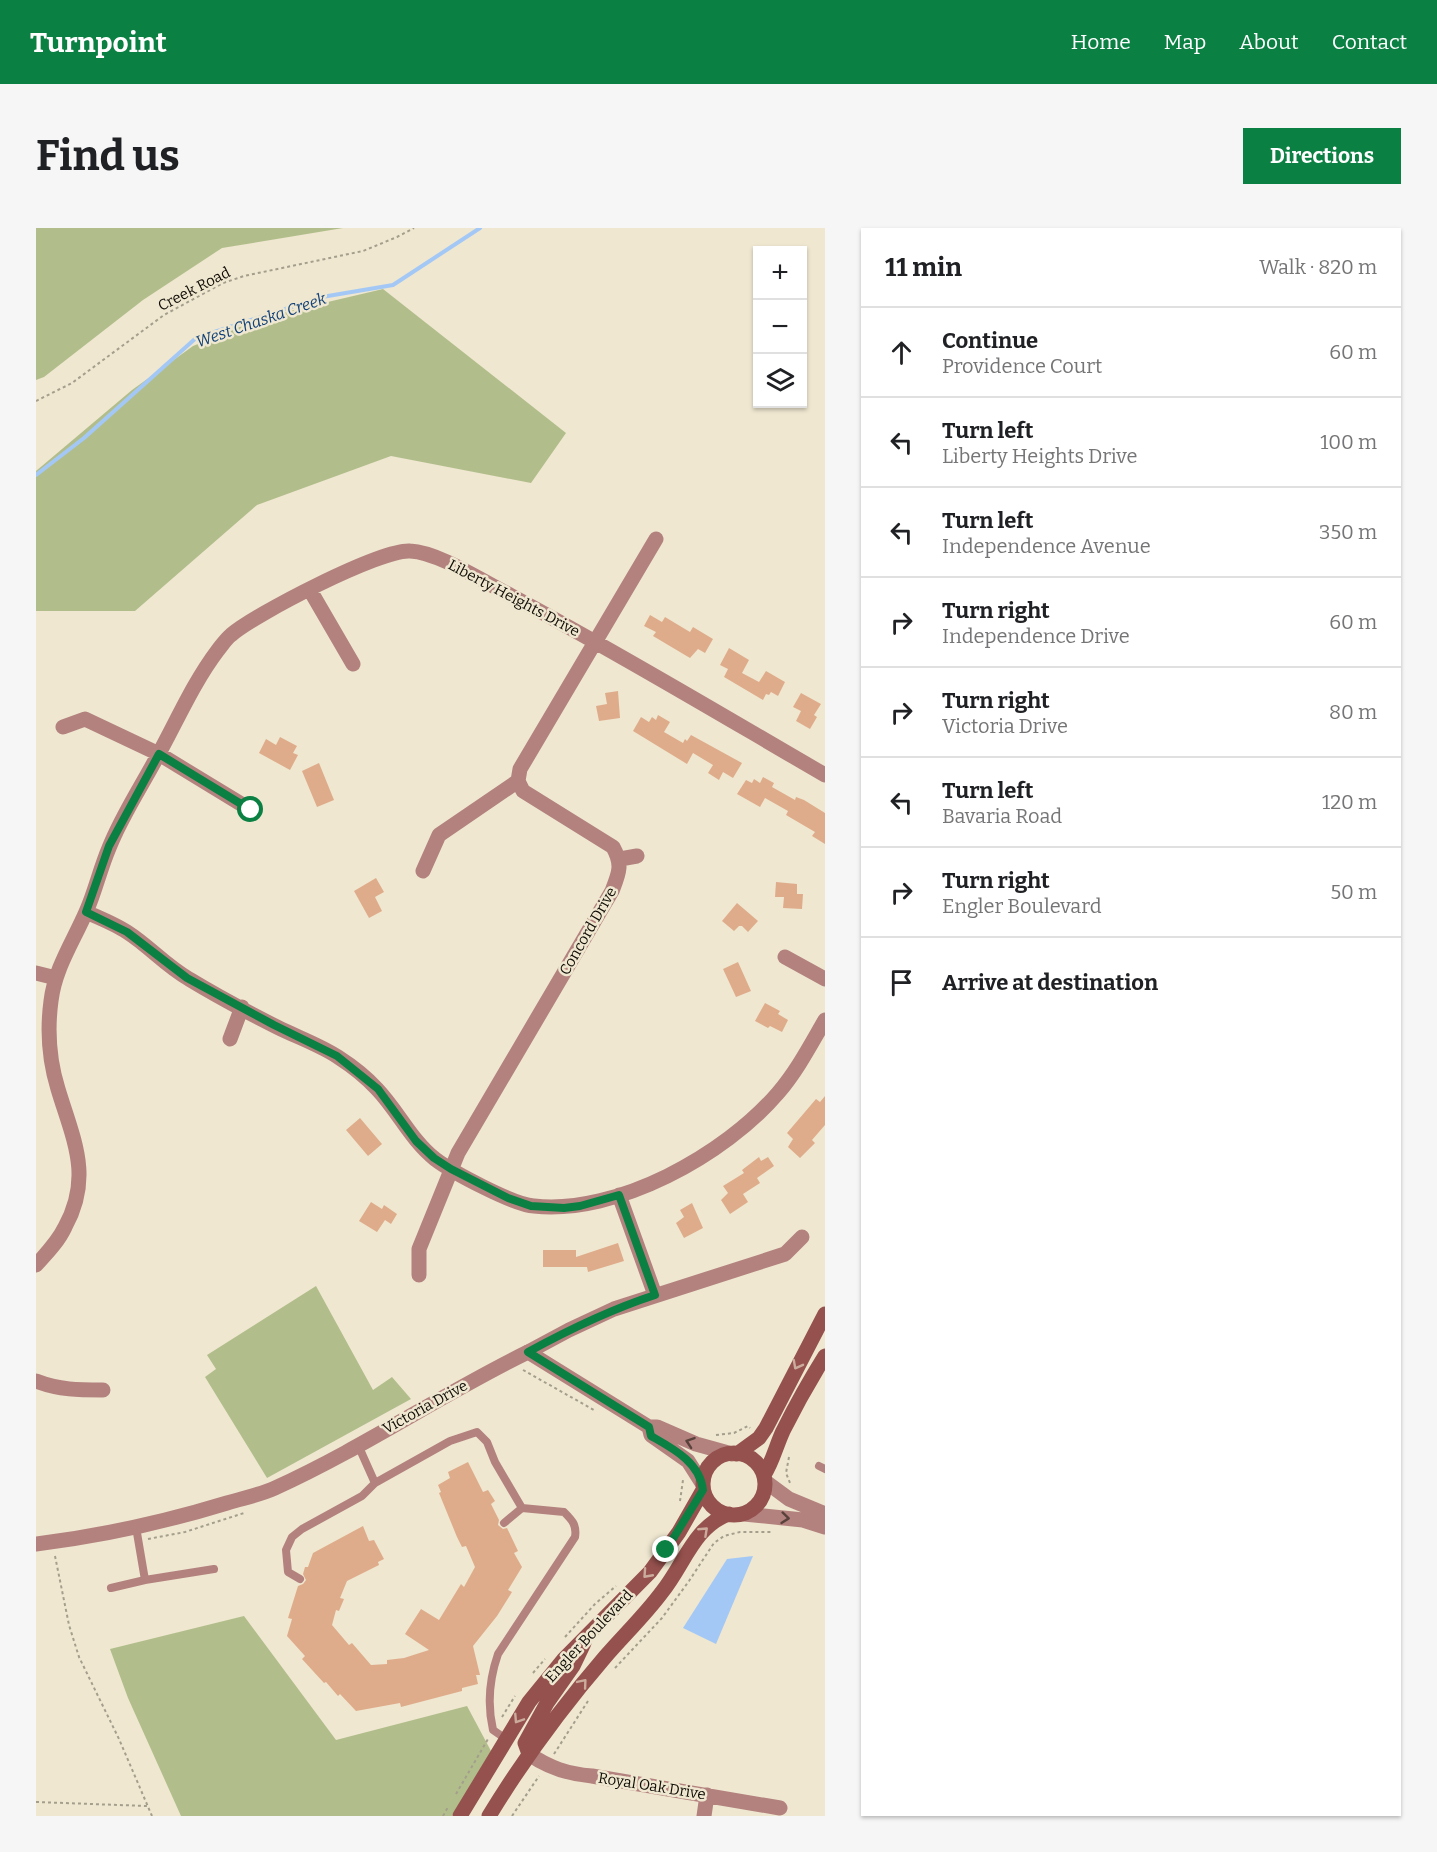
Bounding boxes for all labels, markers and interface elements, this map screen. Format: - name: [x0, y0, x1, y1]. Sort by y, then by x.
- text: Turnpoint: [30, 26, 167, 59]
- text: Home: [1071, 29, 1131, 55]
- text: Map: [1164, 29, 1206, 55]
- text: About: [1239, 29, 1299, 55]
- text: Contact: [1332, 29, 1407, 55]
- button: Directions: [1243, 128, 1401, 184]
- text: Find us: [36, 131, 180, 181]
- map controls: [753, 246, 807, 408]
- button: +: [753, 246, 807, 300]
- text: 11 min: [885, 252, 962, 283]
- text: Walk · 820 m: [1259, 255, 1377, 279]
- street label: Creek Road: [155, 263, 233, 315]
- water label: West Chaska Creek: [193, 289, 329, 351]
- button: −: [753, 300, 807, 354]
- text: Continue: [942, 327, 1038, 354]
- icon: ahead: [885, 336, 918, 369]
- text: 60 m: [1329, 340, 1377, 364]
- button: layers: [753, 354, 807, 408]
- text: Providence Court: [942, 354, 1102, 378]
- text: Turn left: [942, 417, 1034, 444]
- icon: left: [885, 426, 918, 459]
- text: 100 m: [1320, 430, 1377, 454]
- text: Liberty Heights Drive: [942, 444, 1137, 468]
- text: Turn left: [942, 507, 1034, 534]
- icon: left: [885, 516, 918, 549]
- text: 350 m: [1319, 520, 1377, 544]
- text: Independence Avenue: [942, 534, 1151, 558]
- street label: Liberty Heights Drive: [445, 556, 583, 640]
- text: Turn right: [942, 597, 1050, 624]
- icon: right: [885, 606, 918, 639]
- text: 60 m: [1329, 610, 1377, 634]
- text: Independence Drive: [942, 624, 1130, 648]
- text: Turn right: [942, 687, 1050, 714]
- icon: right: [885, 696, 918, 729]
- text: 80 m: [1329, 700, 1377, 724]
- text: Victoria Drive: [942, 714, 1068, 738]
- text: Turn left: [942, 777, 1034, 804]
- icon: left: [885, 786, 918, 819]
- text: 120 m: [1322, 790, 1377, 814]
- route start: [237, 796, 263, 822]
- text: Bavaria Road: [942, 804, 1062, 828]
- text: Turn right: [942, 867, 1050, 894]
- icon: right: [885, 876, 918, 909]
- text: 50 m: [1330, 880, 1377, 904]
- street label: Concord Drive: [556, 884, 620, 978]
- text: Engler Boulevard: [942, 894, 1102, 918]
- icon: arrive: [885, 966, 918, 999]
- text: Arrive at destination: [942, 969, 1158, 996]
- one-way arrow: [793, 1359, 804, 1369]
- street label: Victoria Drive: [379, 1376, 471, 1438]
- one-way arrow: [685, 1437, 696, 1450]
- one-way arrow: [780, 1511, 789, 1524]
- one-way arrow: [697, 1527, 708, 1538]
- route end: [652, 1536, 678, 1562]
- one-way arrow: [643, 1567, 654, 1578]
- street label: Engler Boulevard: [542, 1586, 636, 1686]
- one-way arrow: [576, 1679, 587, 1690]
- one-way arrow: [514, 1712, 525, 1723]
- street label: Royal Oak Drive: [597, 1769, 707, 1803]

